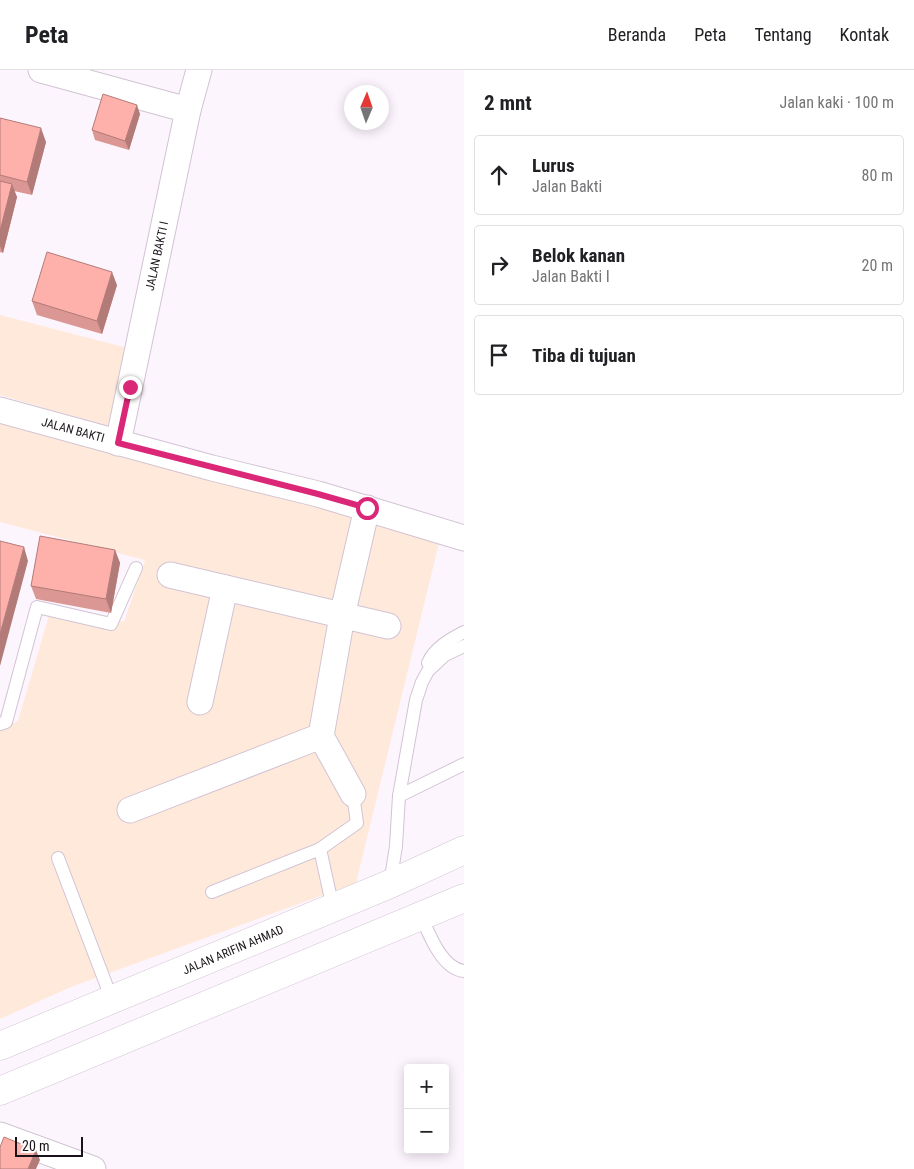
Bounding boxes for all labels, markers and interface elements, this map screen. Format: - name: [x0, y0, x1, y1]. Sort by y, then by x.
- text: Peta: [25, 21, 69, 49]
- text: Beranda: [608, 24, 666, 45]
- text: Peta: [694, 24, 726, 45]
- text: Tentang: [754, 24, 812, 45]
- text: Kontak: [840, 24, 889, 45]
- north arrow: [344, 85, 389, 130]
- text: 2 mnt: [484, 91, 532, 115]
- text: Jalan kaki · 100 m: [779, 93, 894, 112]
- text: Lurus: [532, 154, 575, 177]
- icon: ahead: [485, 161, 513, 189]
- text: 80 m: [861, 166, 893, 185]
- text: Jalan Bakti: [532, 177, 602, 196]
- street label: JALAN BAKTI I: [143, 220, 171, 292]
- text: Belok kanan: [532, 244, 625, 267]
- icon: right: [485, 251, 513, 279]
- text: 20 m: [861, 256, 893, 275]
- text: Jalan Bakti I: [532, 267, 610, 286]
- icon: arrive: [485, 341, 513, 369]
- text: Tiba di tujuan: [532, 344, 636, 367]
- route end: [119, 376, 142, 399]
- street label: JALAN BAKTI: [40, 415, 106, 445]
- route start: [356, 497, 379, 520]
- street label: JALAN ARIFIN AHMAD: [181, 922, 286, 978]
- map controls: [404, 1064, 449, 1154]
- button: +: [404, 1064, 449, 1109]
- button: −: [404, 1109, 449, 1154]
- scale bar: [15, 1134, 82, 1157]
- text: 20 m: [22, 1138, 50, 1154]

